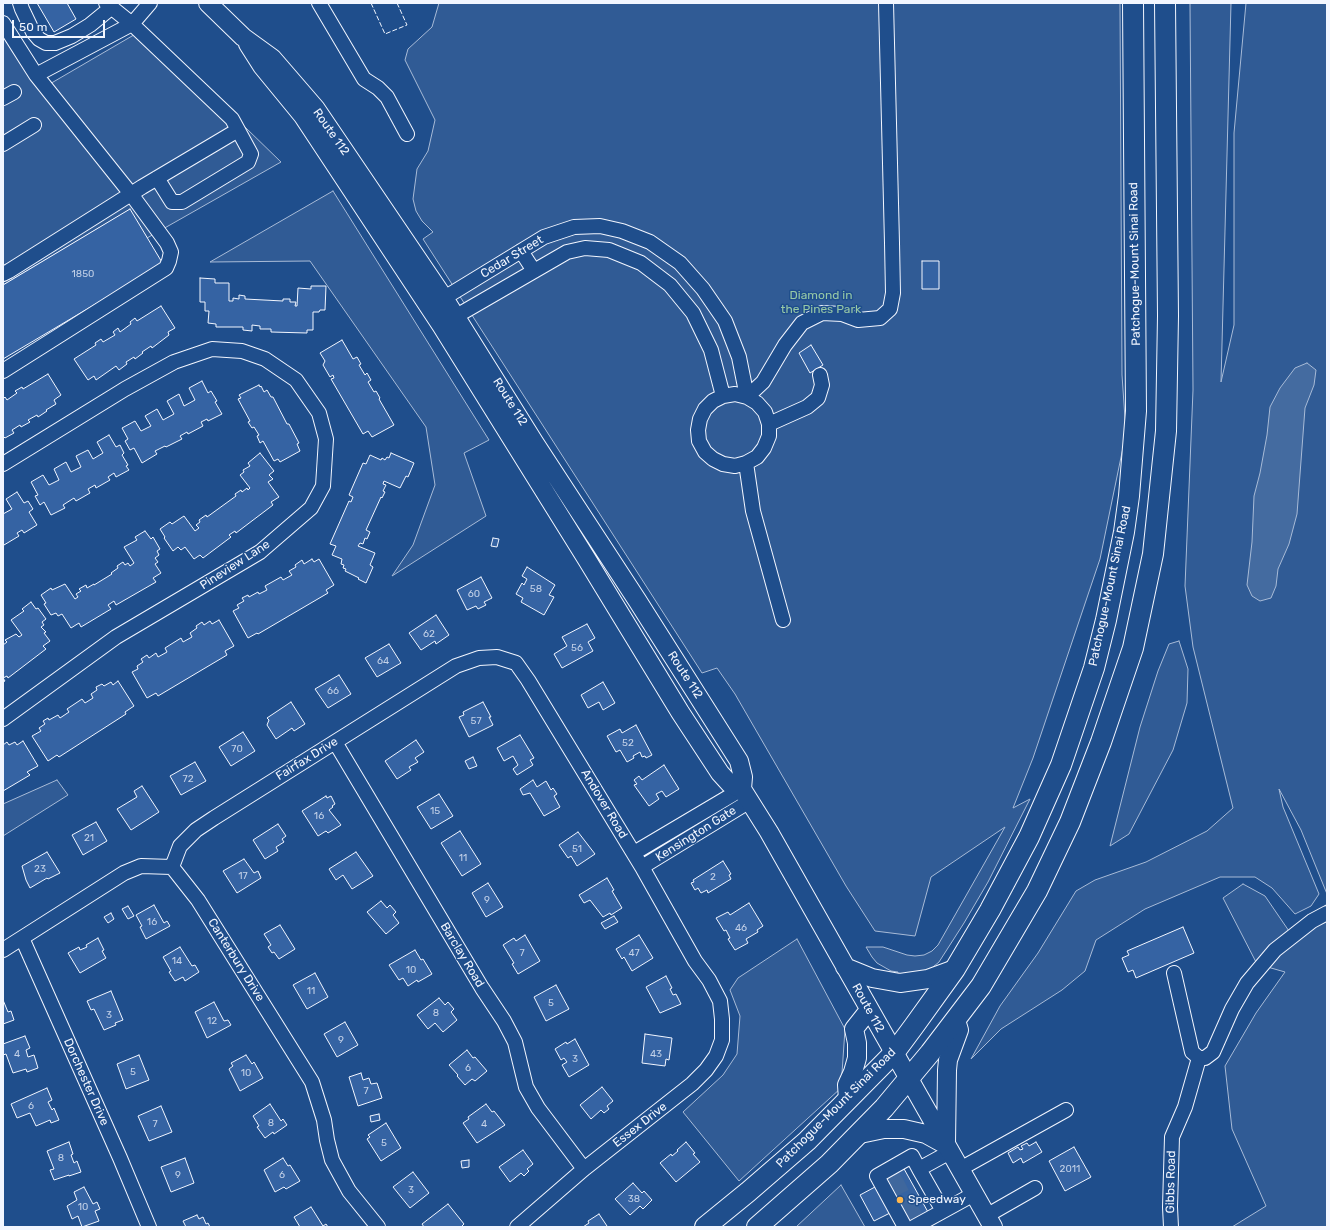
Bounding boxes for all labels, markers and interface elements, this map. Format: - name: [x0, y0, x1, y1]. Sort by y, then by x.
- scale bar: [14, 12, 107, 38]
- text: 50 m: [19, 20, 47, 34]
- street label: Route 112: [310, 106, 352, 158]
- street label: Patchogue-Mount Sinai Road: [1126, 182, 1144, 346]
- street label: Cedar Street: [478, 233, 546, 281]
- house number: 1850: [72, 268, 94, 280]
- park label: Diamond in the Pines Park: [781, 289, 861, 317]
- street label: Route 112: [490, 375, 530, 429]
- street label: Patchogue-Mount Sinai Road: [1086, 505, 1134, 667]
- street label: Pineview Lane: [197, 537, 273, 593]
- house number: 58: [530, 583, 542, 595]
- house number: 60: [468, 588, 480, 600]
- house number: 62: [423, 628, 435, 640]
- house number: 56: [571, 642, 583, 654]
- street label: Route 112: [664, 649, 706, 701]
- house number: 64: [377, 655, 389, 667]
- house number: 66: [327, 685, 339, 697]
- house number: 57: [470, 715, 482, 727]
- street label: Fairfax Drive: [273, 734, 341, 784]
- house number: 52: [622, 737, 634, 749]
- house number: 70: [231, 743, 243, 755]
- street label: Andover Road: [578, 767, 630, 841]
- house number: 72: [183, 773, 193, 785]
- street label: Kensington Gate: [653, 803, 739, 865]
- house number: 15: [430, 805, 440, 817]
- house number: 16: [314, 810, 324, 822]
- house number: 21: [84, 832, 94, 844]
- house number: 51: [572, 843, 582, 855]
- house number: 11: [459, 852, 467, 864]
- house number: 23: [34, 863, 46, 875]
- house number: 17: [238, 870, 248, 882]
- house number: 2: [710, 871, 716, 883]
- house number: 9: [484, 894, 490, 906]
- house number: 16: [147, 916, 157, 928]
- street label: Canterbury Drive: [205, 916, 267, 1004]
- street label: Barclay Road: [437, 920, 487, 990]
- house number: 46: [735, 922, 747, 934]
- house number: 7: [519, 947, 525, 959]
- house number: 47: [628, 947, 640, 959]
- house number: 14: [172, 955, 182, 967]
- house number: 10: [406, 964, 416, 976]
- street label: Route 112: [849, 981, 887, 1035]
- house number: 11: [307, 985, 315, 997]
- house number: 5: [548, 997, 554, 1009]
- house number: 8: [433, 1007, 439, 1019]
- house number: 3: [106, 1009, 112, 1021]
- house number: 12: [207, 1015, 217, 1027]
- house number: 9: [338, 1034, 344, 1046]
- street label: Dorchester Drive: [60, 1036, 112, 1128]
- street label: Patchogue-Mount Sinai Road: [773, 1045, 899, 1171]
- house number: 4: [14, 1048, 20, 1060]
- house number: 43: [650, 1048, 662, 1060]
- house number: 3: [572, 1053, 578, 1065]
- house number: 6: [465, 1062, 471, 1074]
- house number: 5: [130, 1066, 136, 1078]
- house number: 10: [241, 1067, 251, 1079]
- house number: 7: [363, 1085, 369, 1097]
- house number: 6: [28, 1100, 34, 1112]
- street label: Essex Drive: [610, 1100, 670, 1150]
- house number: 8: [268, 1117, 274, 1129]
- house number: 7: [152, 1118, 158, 1130]
- house number: 4: [481, 1118, 487, 1130]
- house number: 5: [381, 1137, 387, 1149]
- street label: Gibbs Road: [1163, 1150, 1179, 1214]
- house number: 8: [58, 1152, 64, 1164]
- house number: 2011: [1060, 1163, 1080, 1175]
- house number: 9: [175, 1169, 181, 1181]
- house number: 6: [279, 1169, 285, 1181]
- house number: 3: [408, 1184, 414, 1196]
- house number: 38: [628, 1193, 640, 1205]
- place label: Speedway: [908, 1193, 966, 1207]
- marker: Speedway: [895, 1195, 905, 1205]
- house number: 10: [78, 1201, 88, 1213]

